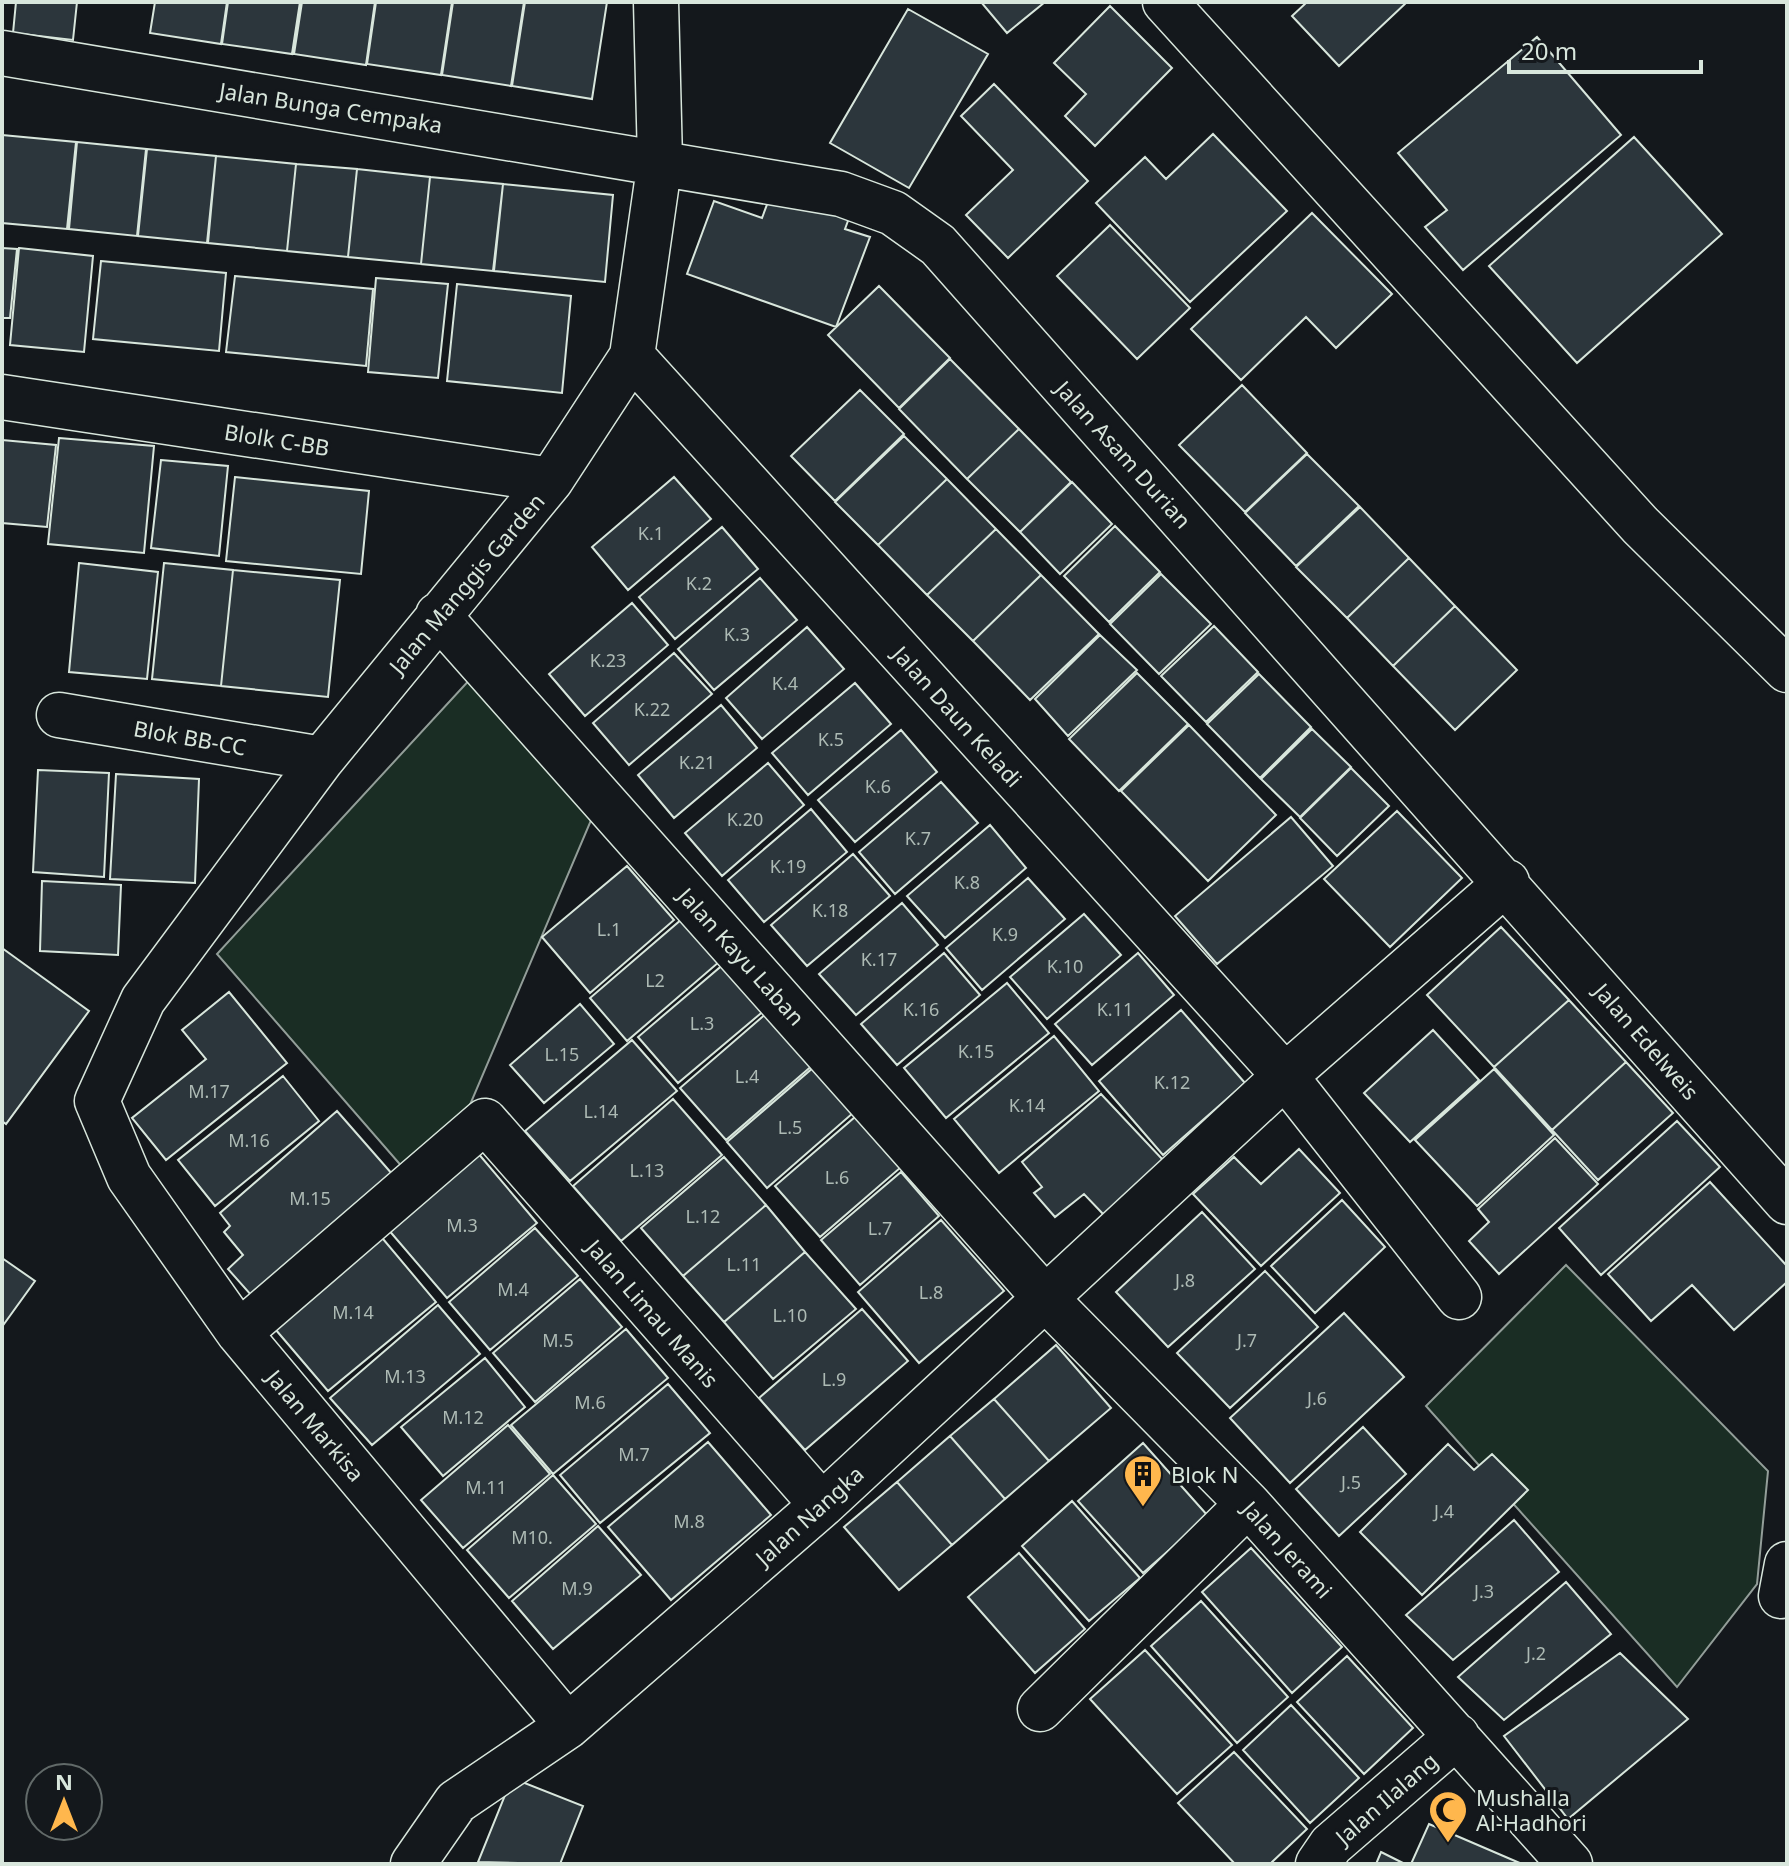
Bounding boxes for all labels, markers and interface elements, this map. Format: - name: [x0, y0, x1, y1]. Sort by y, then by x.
- scale bar: [1509, 24, 1701, 74]
- text: 20 m: [1521, 34, 1577, 67]
- street label: Jalan Bunga Cempaka: [215, 74, 445, 139]
- street label: Jalan Asam Durian: [1048, 372, 1198, 534]
- street label: Blolk C-BB: [222, 416, 332, 462]
- street label: Jalan Manggis Garden: [380, 486, 550, 681]
- house number: K.1: [638, 521, 664, 545]
- house number: K.2: [686, 571, 712, 595]
- house number: K.3: [724, 622, 750, 646]
- street label: Jalan Daun Keladi: [885, 638, 1029, 793]
- house number: K.23: [590, 648, 626, 672]
- house number: K.4: [772, 671, 798, 695]
- house number: K.22: [634, 697, 670, 721]
- street label: Blok BB-CC: [131, 712, 249, 762]
- house number: K.5: [818, 727, 844, 751]
- house number: K.21: [679, 750, 715, 774]
- house number: K.6: [865, 774, 891, 798]
- house number: K.20: [727, 807, 763, 831]
- house number: K.7: [905, 826, 931, 850]
- house number: K.19: [770, 854, 806, 878]
- house number: K.8: [954, 870, 980, 894]
- street label: Jalan Kayu Laban: [671, 879, 812, 1031]
- house number: K.18: [812, 898, 848, 922]
- house number: L.1: [597, 917, 621, 941]
- house number: K.9: [992, 922, 1018, 946]
- house number: K.17: [861, 947, 897, 971]
- house number: K.10: [1047, 954, 1083, 978]
- house number: L2: [645, 968, 665, 992]
- street label: Jalan Edelweis: [1587, 975, 1706, 1106]
- house number: K.16: [903, 997, 939, 1021]
- house number: K.11: [1097, 997, 1133, 1021]
- house number: L.3: [690, 1011, 714, 1035]
- house number: K.15: [958, 1039, 994, 1063]
- house number: L.15: [545, 1042, 579, 1066]
- house number: L.4: [735, 1064, 759, 1088]
- house number: K.12: [1154, 1070, 1190, 1094]
- house number: M.17: [188, 1079, 230, 1103]
- house number: K.14: [1009, 1093, 1045, 1117]
- house number: L.14: [584, 1099, 618, 1123]
- house number: L.5: [778, 1115, 802, 1139]
- house number: M.16: [228, 1128, 270, 1152]
- house number: L.13: [630, 1158, 664, 1182]
- house number: L.6: [825, 1165, 849, 1189]
- house number: M.15: [289, 1186, 331, 1210]
- house number: L.12: [686, 1204, 720, 1228]
- house number: M.3: [446, 1213, 478, 1237]
- house number: L.7: [868, 1216, 892, 1240]
- street label: Jalan Limau Manis: [579, 1231, 726, 1393]
- house number: L.11: [727, 1252, 761, 1276]
- house number: J.8: [1173, 1268, 1195, 1292]
- house number: M.4: [497, 1277, 529, 1301]
- house number: L.8: [919, 1280, 943, 1304]
- house number: M.14: [332, 1300, 374, 1324]
- house number: L.10: [773, 1303, 807, 1327]
- house number: M.5: [542, 1328, 574, 1352]
- house number: J.7: [1235, 1328, 1257, 1352]
- street label: Jalan Markisa: [259, 1361, 372, 1487]
- house number: M.13: [384, 1364, 426, 1388]
- house number: L.9: [822, 1367, 846, 1391]
- house number: J.6: [1305, 1386, 1327, 1410]
- house number: M.6: [574, 1390, 606, 1414]
- house number: M.12: [442, 1405, 484, 1429]
- house number: M.7: [618, 1442, 650, 1466]
- building icon: Blok N: [1122, 1453, 1164, 1508]
- street label: Jalan Nangka: [747, 1458, 870, 1573]
- place label: Blok N: [1171, 1459, 1238, 1489]
- house number: J.5: [1339, 1470, 1361, 1494]
- house number: M.11: [465, 1475, 507, 1499]
- street label: Jalan Jerami: [1235, 1492, 1340, 1604]
- house number: J.4: [1432, 1499, 1454, 1523]
- house number: M.8: [673, 1509, 705, 1533]
- house number: M10.: [511, 1525, 553, 1549]
- house number: M.9: [561, 1576, 593, 1600]
- house number: J.3: [1472, 1579, 1494, 1603]
- house number: J.2: [1524, 1641, 1546, 1665]
- street label: Jalan Ilalang: [1327, 1745, 1444, 1852]
- north arrow: [24, 1762, 104, 1842]
- text: N: [55, 1766, 73, 1796]
- place label: Mushalla Al-Hadhori: [1476, 1782, 1587, 1837]
- mosque icon: Mushalla Al-Hadhori: [1427, 1789, 1469, 1844]

